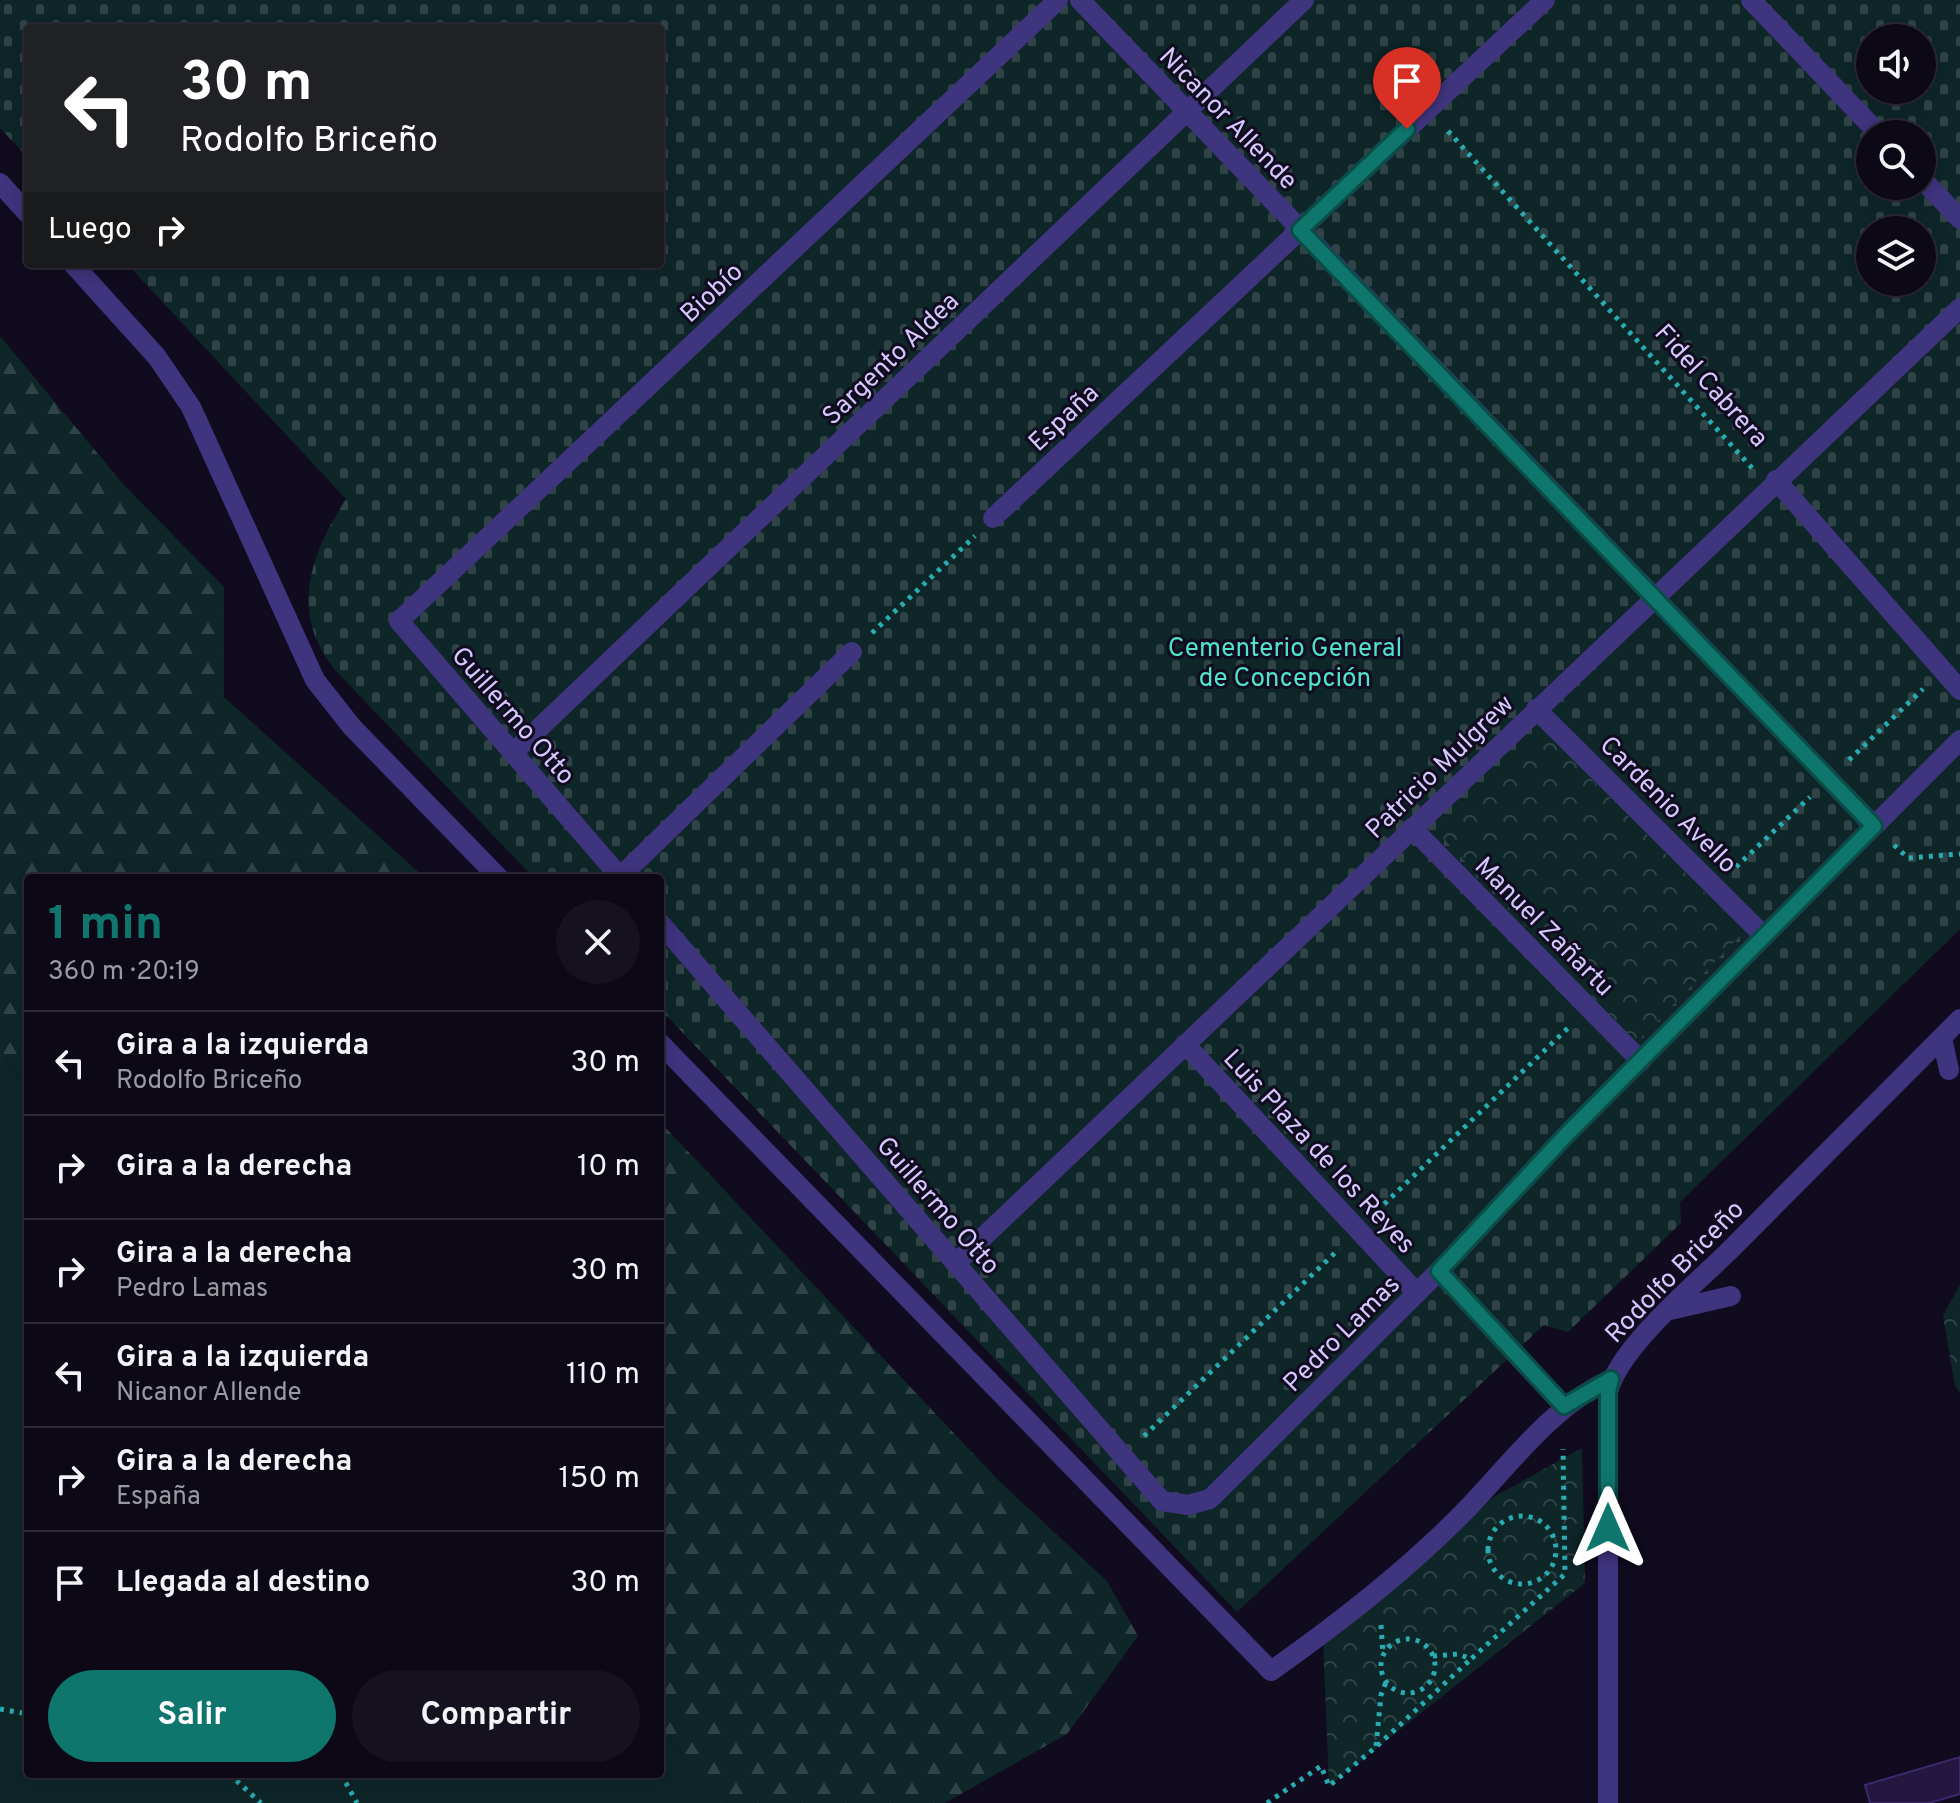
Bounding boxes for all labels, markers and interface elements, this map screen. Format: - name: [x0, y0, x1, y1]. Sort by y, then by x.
- map controls: [1856, 24, 1936, 296]
- button: sound: [1856, 24, 1936, 104]
- street label: Nicanor Allende: [1151, 42, 1304, 198]
- pin: [1373, 47, 1441, 129]
- text: 30 m: [180, 50, 313, 120]
- icon: left: [48, 56, 152, 160]
- icon: arrive: [1385, 59, 1429, 103]
- text: Rodolfo Briceño: [180, 119, 438, 165]
- button: search: [1856, 120, 1936, 200]
- icon: right: [148, 208, 192, 252]
- text: Luego: [48, 212, 132, 249]
- button: layers: [1856, 216, 1936, 296]
- street label: Biobío: [674, 257, 751, 331]
- street label: Sargento Aldea: [816, 286, 967, 433]
- street label: Fidel Cabrera: [1646, 318, 1774, 455]
- street label: España: [1022, 378, 1107, 460]
- park label: Cementerio General de Concepción: [1168, 633, 1402, 696]
- street label: Guillermo Otto: [443, 641, 581, 793]
- street label: Patricio Mulgrew: [1360, 689, 1522, 847]
- street label: Cardenio Avello: [1591, 730, 1743, 882]
- street label: Manuel Zañartu: [1466, 851, 1620, 1005]
- text: 1 min: [48, 896, 163, 956]
- button: close: [556, 900, 640, 984]
- text: 360 m · 20:19: [48, 956, 200, 989]
- text: Gira a la izquierda: [116, 1028, 369, 1065]
- icon: left: [48, 1041, 92, 1085]
- street label: Luis Plaza de los Reyes: [1215, 1044, 1421, 1262]
- text: 30 m: [571, 1045, 640, 1082]
- text: Rodolfo Briceño: [116, 1065, 302, 1098]
- street label: Guillermo Otto: [868, 1131, 1006, 1283]
- icon: right: [48, 1145, 92, 1189]
- text: Gira a la derecha: [116, 1149, 352, 1186]
- text: 10 m: [577, 1149, 640, 1186]
- street label: Rodolfo Briceño: [1599, 1194, 1752, 1351]
- text: Gira a la derecha: [116, 1236, 352, 1273]
- icon: right: [48, 1249, 92, 1293]
- text: 30 m: [571, 1253, 640, 1290]
- street label: Pedro Lamas: [1277, 1269, 1408, 1400]
- text: Pedro Lamas: [116, 1273, 268, 1306]
- text: Gira a la izquierda: [116, 1340, 369, 1377]
- icon: left: [48, 1353, 92, 1397]
- text: 110 m: [566, 1357, 640, 1394]
- text: Nicanor Allende: [116, 1377, 302, 1410]
- text: Gira a la derecha: [116, 1444, 352, 1481]
- icon: right: [48, 1457, 92, 1501]
- text: 150 m: [559, 1461, 640, 1498]
- text: España: [116, 1481, 201, 1514]
- position arrow: [1566, 1486, 1650, 1570]
- icon: arrive: [48, 1561, 92, 1605]
- text: Llegada al destino: [116, 1565, 370, 1602]
- text: 30 m: [571, 1565, 640, 1602]
- button: Salir: [48, 1670, 336, 1762]
- button: Compartir: [352, 1670, 640, 1762]

